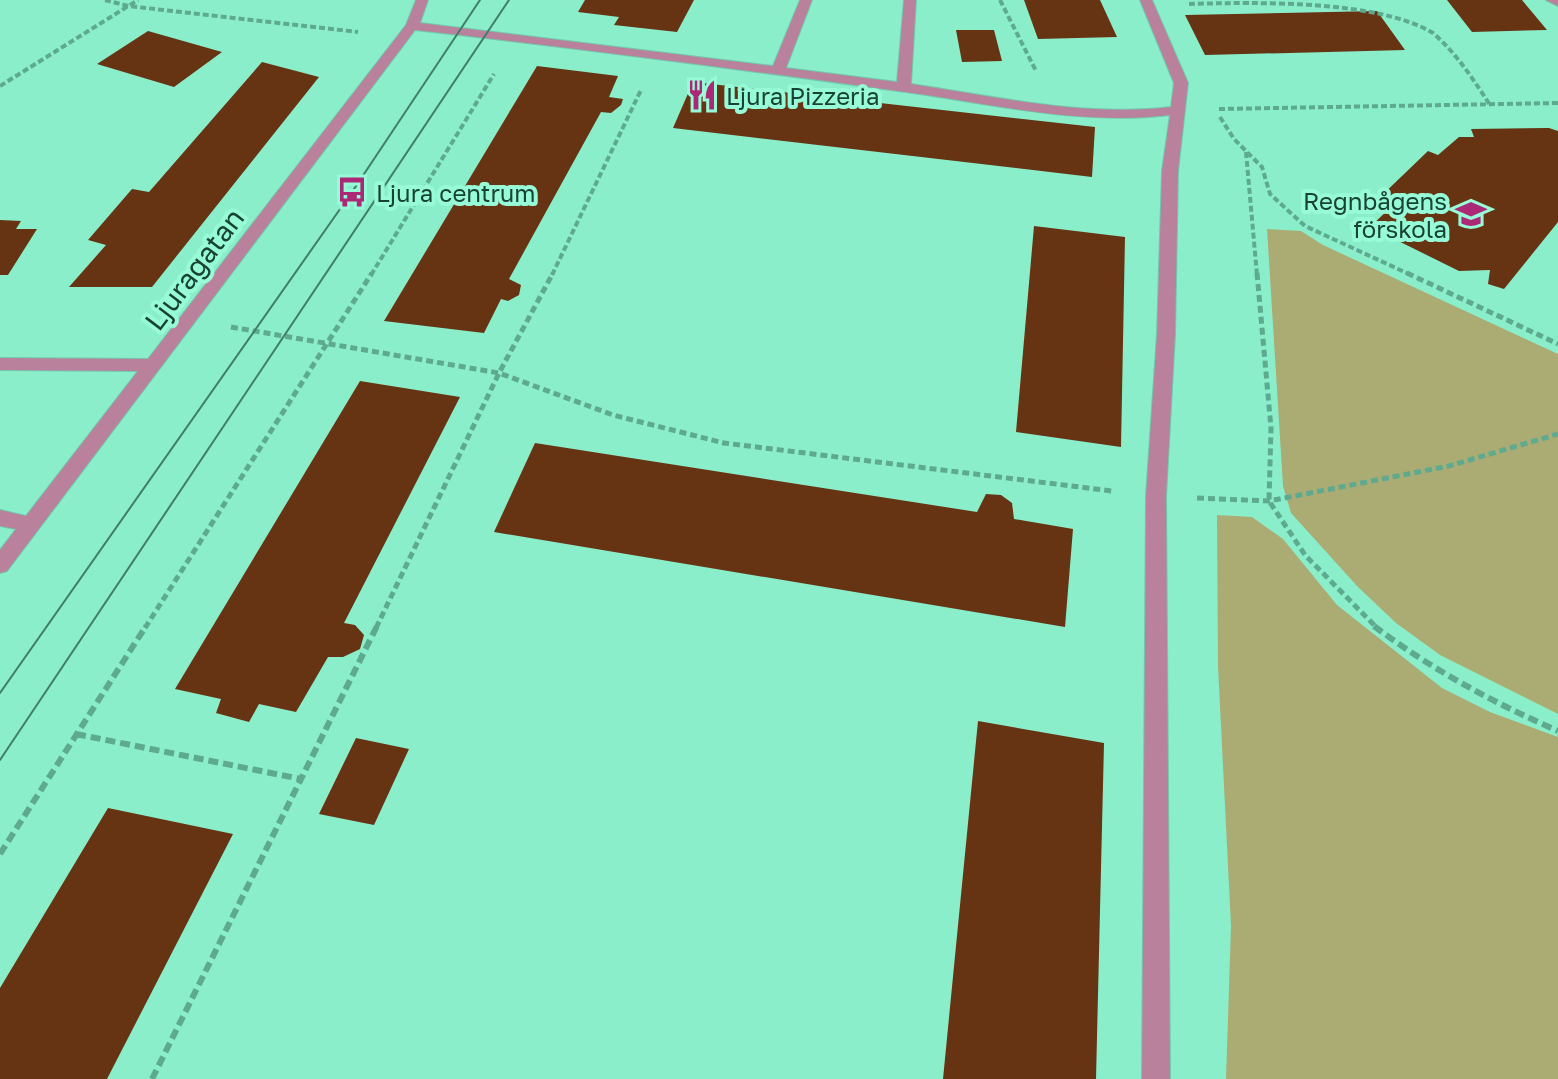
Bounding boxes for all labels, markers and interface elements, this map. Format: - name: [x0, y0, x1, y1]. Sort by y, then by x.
- restaurant icon: Ljura Pizzeria: [685, 78, 719, 112]
- place label: Ljura Pizzeria: [726, 81, 879, 110]
- bus stop icon: Ljura centrum: [335, 175, 369, 209]
- place label: Ljura centrum: [376, 178, 536, 207]
- place label: Regnbågens förskola: [1303, 186, 1447, 243]
- school or university icon: Regnbågens förskola: [1454, 197, 1488, 231]
- street label: Ljuragatan: [138, 202, 250, 336]

